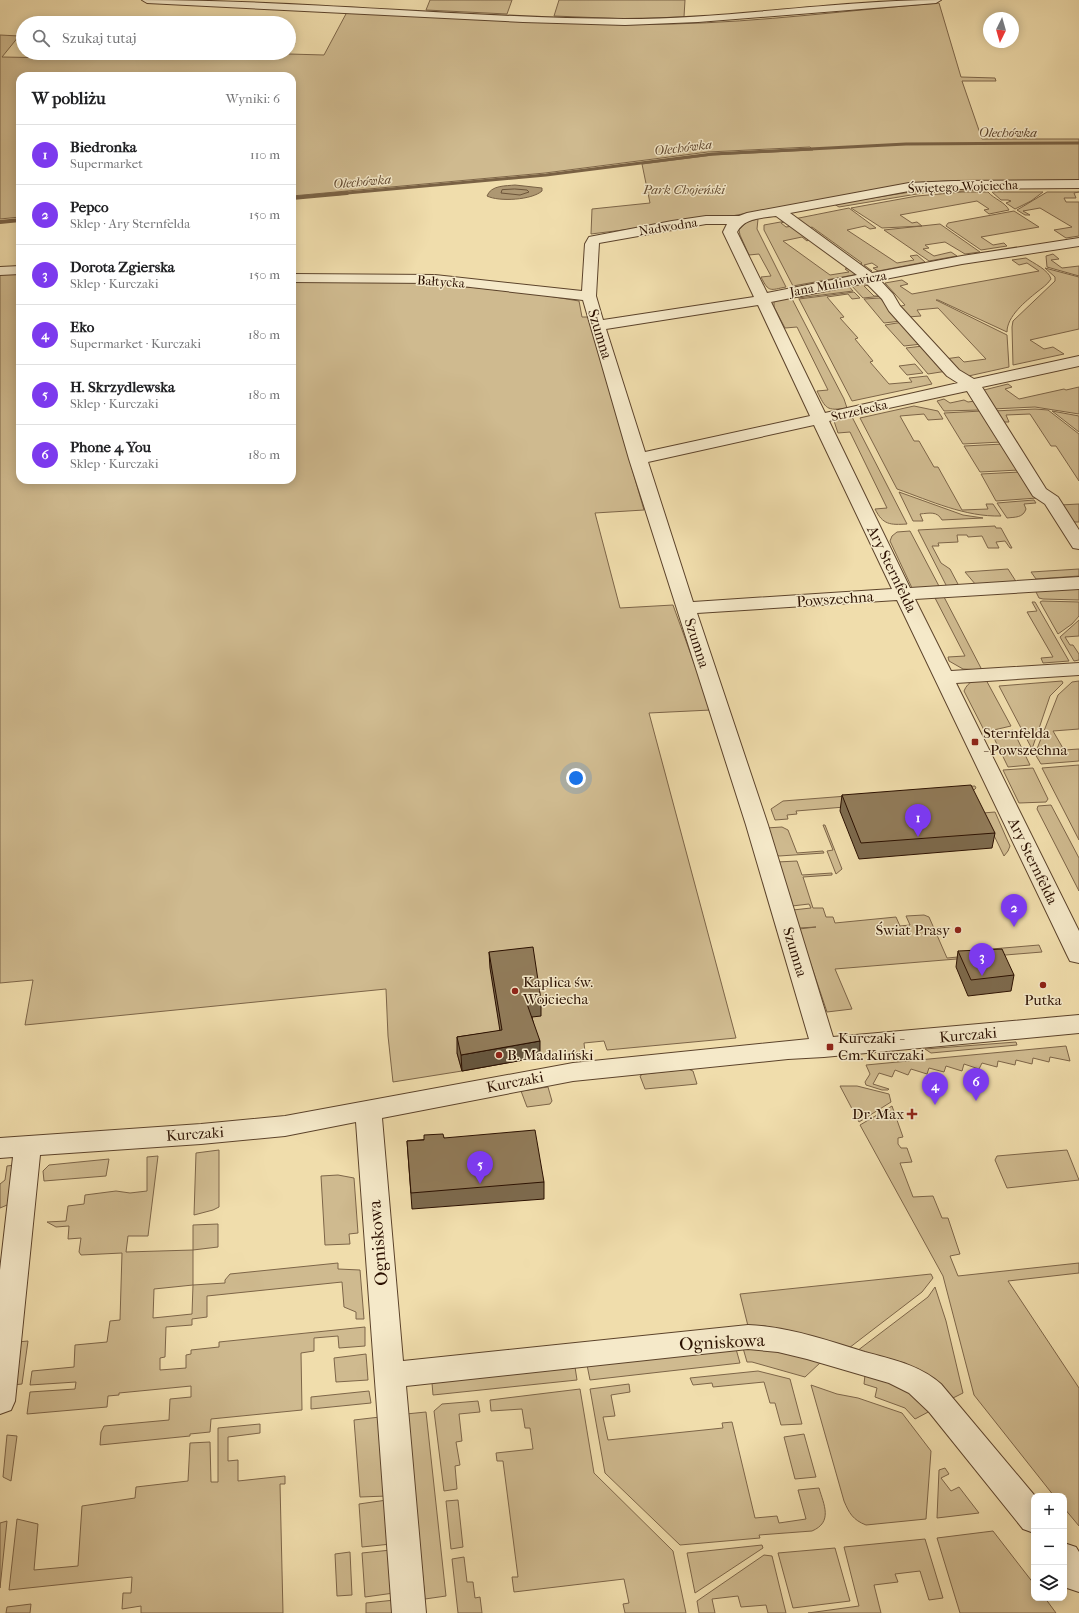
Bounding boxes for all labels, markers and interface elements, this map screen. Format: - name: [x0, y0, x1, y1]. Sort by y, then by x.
- north arrow: [983, 12, 1019, 48]
- search box: [16, 16, 296, 60]
- icon: search: [30, 27, 52, 49]
- text: Szukaj tutaj: [62, 29, 136, 47]
- text: W pobliżu: [32, 88, 106, 108]
- text: Wyniki: 6: [226, 91, 280, 106]
- water label: Olechówka: [979, 125, 1037, 140]
- water label: Olechówka: [653, 136, 713, 158]
- text: Biedronka: [70, 138, 137, 156]
- text: 1: [43, 147, 47, 162]
- text: 110 m: [250, 147, 280, 162]
- text: Supermarket: [70, 156, 143, 171]
- water label: Olechówka: [332, 171, 392, 192]
- street label: Świętego Wojciecha: [908, 177, 1019, 196]
- park label: Park Chojeński: [642, 182, 726, 197]
- text: Pepco: [70, 198, 109, 216]
- text: 2: [42, 207, 48, 222]
- text: 150 m: [249, 207, 280, 222]
- street label: Nadwodna: [638, 214, 699, 239]
- text: Sklep · Ary Sternfelda: [70, 216, 190, 231]
- text: Dorota Zgierska: [70, 258, 175, 276]
- text: 3: [42, 267, 48, 282]
- text: 150 m: [249, 267, 280, 282]
- street label: Jana Mulinowicza: [787, 267, 889, 300]
- street label: Bałtycka: [417, 272, 466, 291]
- text: Sklep · Kurczaki: [70, 276, 159, 291]
- street label: Szumna: [584, 307, 616, 362]
- text: Eko: [70, 318, 94, 336]
- text: 4: [41, 327, 49, 342]
- text: 180 m: [248, 327, 280, 342]
- text: Supermarket · Kurczaki: [70, 336, 201, 351]
- text: H. Skrzydlewska: [70, 378, 175, 396]
- text: 5: [42, 387, 48, 402]
- text: 180 m: [248, 387, 280, 402]
- text: Sklep · Kurczaki: [70, 396, 159, 411]
- street label: Strzelecka: [830, 397, 890, 424]
- text: Phone 4 You: [70, 438, 151, 456]
- text: 6: [41, 447, 49, 462]
- text: 180 m: [248, 447, 280, 462]
- text: Sklep · Kurczaki: [70, 456, 159, 471]
- street label: Ary Sternfelda: [863, 522, 921, 616]
- street label: Powszechna: [796, 587, 875, 611]
- street label: Szumna: [681, 616, 714, 671]
- place label: Sternfelda - Powszechna: [983, 724, 1069, 759]
- marker: Sternfelda - Powszechna: [970, 737, 980, 747]
- your location: [566, 768, 586, 788]
- pin: 1: [905, 804, 931, 837]
- street label: Ary Sternfelda: [1004, 814, 1062, 908]
- pin: 2: [1001, 894, 1027, 927]
- place label: Świat Prasy: [876, 921, 951, 939]
- street label: Szumna: [779, 925, 811, 980]
- marker: Świat Prasy: [953, 925, 963, 935]
- pin: 3: [969, 943, 995, 976]
- place label: Kaplica św. Wojciecha: [522, 973, 593, 1008]
- marker: Putka: [1038, 980, 1048, 990]
- marker: Kaplica św. Wojciecha: [510, 986, 520, 996]
- place label: Putka: [1024, 991, 1063, 1009]
- street label: Kurczaki: [938, 1023, 998, 1046]
- place label: Kurczaki - Cm. Kurczaki: [838, 1029, 925, 1064]
- marker: Kurczaki - Cm. Kurczaki: [825, 1042, 835, 1052]
- place label: B. Madaliński: [507, 1046, 594, 1064]
- marker: B. Madaliński: [494, 1050, 504, 1060]
- street label: Kurczaki: [485, 1068, 546, 1096]
- pin: 6: [963, 1068, 989, 1101]
- pin: 4: [922, 1072, 948, 1105]
- place label: Dr. Max: [852, 1105, 904, 1123]
- marker: Dr. Max: [907, 1109, 917, 1119]
- street label: Kurczaki: [166, 1123, 225, 1145]
- pin: 5: [467, 1151, 493, 1184]
- street label: Ogniskowa: [364, 1199, 393, 1287]
- street label: Ogniskowa: [679, 1330, 766, 1355]
- map controls: [1031, 1493, 1067, 1601]
- button: +: [1031, 1493, 1067, 1529]
- button: −: [1031, 1529, 1067, 1565]
- button: layers: [1031, 1565, 1067, 1601]

